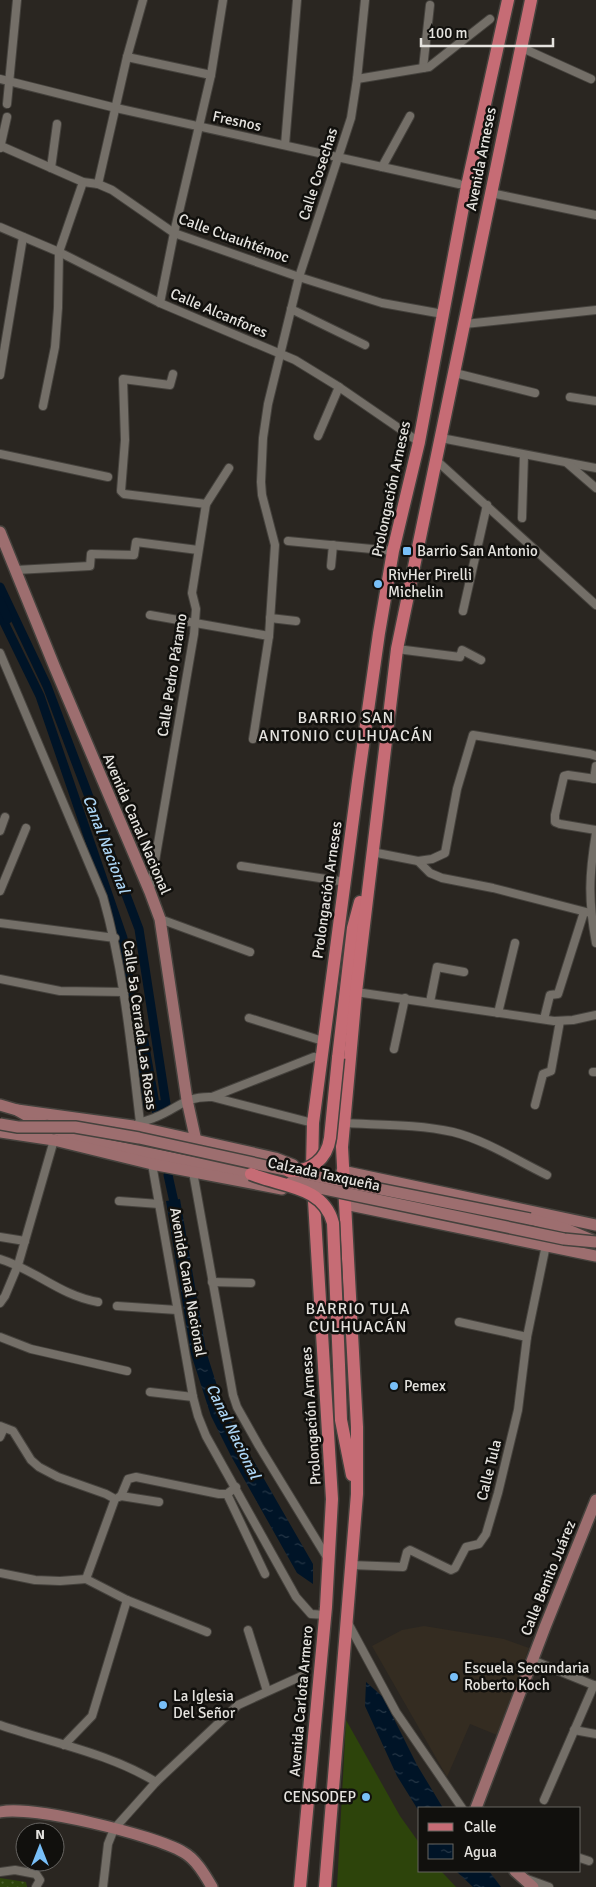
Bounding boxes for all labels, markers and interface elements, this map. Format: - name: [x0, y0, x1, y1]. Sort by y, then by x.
- scale bar: [421, 15, 554, 47]
- text: 100 m: [428, 24, 468, 42]
- street label: Avenida Arneses: [462, 105, 500, 212]
- street label: Fresnos: [211, 107, 263, 135]
- street label: Calle Cosechas: [295, 125, 342, 222]
- street label: Calle Cuauhtémoc: [176, 210, 292, 266]
- street label: Calle Alcanfores: [168, 284, 271, 342]
- street label: Prolongación Arneses: [368, 419, 414, 559]
- place label: Barrio San Antonio: [417, 542, 538, 560]
- marker: Barrio San Antonio: [401, 545, 413, 557]
- place label: RivHer Pirelli Michelin: [388, 566, 472, 601]
- marker: RivHer Pirelli Michelin: [372, 578, 384, 590]
- street label: Calle Pedro Páramo: [153, 612, 191, 738]
- district label: BARRIO SAN ANTONIO CULHUACÁN: [259, 708, 433, 746]
- street label: Avenida Canal Nacional: [99, 751, 175, 897]
- water label: Canal Nacional: [79, 792, 135, 896]
- street label: Prolongación Arneses: [308, 820, 346, 960]
- street label: Calle 5a Cerrada Las Rosas: [119, 939, 161, 1111]
- street label: Calzada Taxqueña: [266, 1153, 382, 1195]
- street label: Avenida Canal Nacional: [166, 1206, 210, 1358]
- district label: BARRIO TULA CULHUACÁN: [306, 1299, 410, 1337]
- street label: Prolongación Arneses: [297, 1346, 325, 1486]
- place label: Pemex: [404, 1377, 446, 1395]
- marker: Pemex: [388, 1380, 400, 1392]
- water label: Canal Nacional: [201, 1381, 265, 1484]
- street label: Calle Tula: [473, 1438, 505, 1502]
- street label: Calle Benito Juárez: [517, 1517, 579, 1638]
- street label: Avenida Carlota Armero: [285, 1625, 317, 1777]
- place label: Escuela Secundaria Roberto Koch: [464, 1659, 589, 1694]
- marker: Escuela Secundaria Roberto Koch: [448, 1671, 460, 1683]
- place label: La Iglesia Del Señor: [173, 1687, 236, 1722]
- marker: La Iglesia Del Señor: [157, 1699, 169, 1711]
- place label: CENSODEP: [283, 1788, 356, 1806]
- marker: CENSODEP: [360, 1791, 372, 1803]
- legend: [418, 1807, 581, 1872]
- text: Calle: [464, 1818, 497, 1836]
- north arrow: [15, 1822, 65, 1872]
- text: N: [35, 1826, 45, 1843]
- text: Agua: [464, 1843, 497, 1861]

